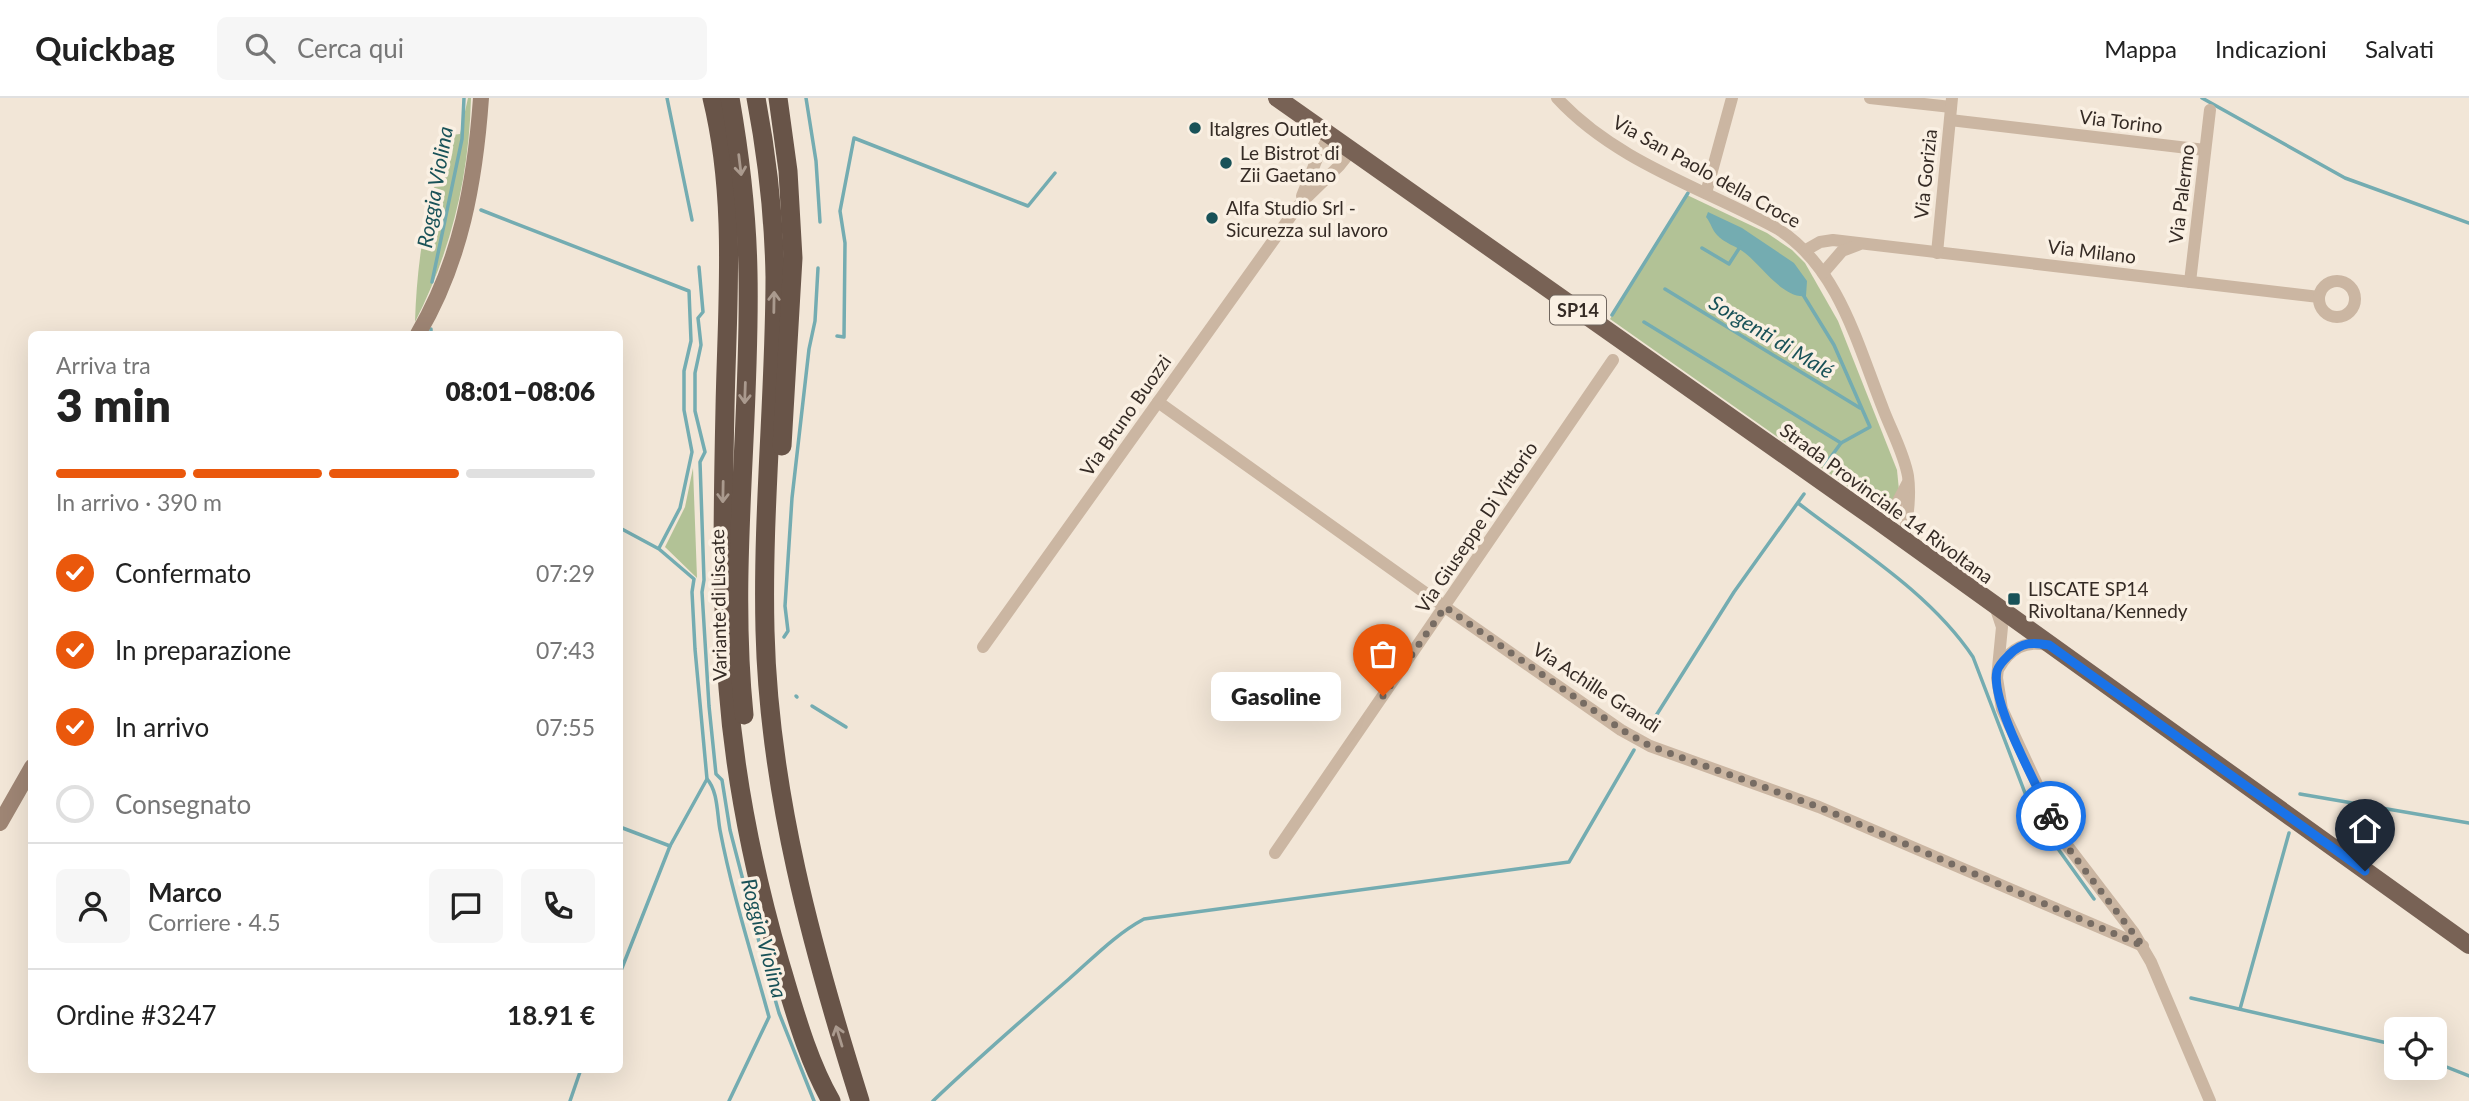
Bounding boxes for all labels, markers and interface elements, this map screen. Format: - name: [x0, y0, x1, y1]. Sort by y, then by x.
- search box: [217, 17, 707, 80]
- text: Quickbag: [35, 28, 175, 68]
- icon: search: [241, 29, 279, 67]
- text: Cerca qui: [297, 32, 404, 64]
- text: Mappa: [2104, 34, 2177, 63]
- text: Indicazioni: [2215, 34, 2327, 63]
- text: Salvati: [2365, 34, 2434, 63]
- street label: Via Torino: [2078, 104, 2164, 138]
- street label: Via San Paolo della Croce: [1609, 110, 1805, 232]
- place label: Italgres Outlet: [1209, 117, 1328, 140]
- marker: Italgres Outlet: [1187, 120, 1203, 136]
- water label: Roggia Violina: [411, 124, 457, 250]
- street label: Via Gorizia: [1909, 128, 1941, 220]
- place label: Le Bistrot di Zii Gaetano: [1240, 141, 1340, 186]
- street label: Via Palermo: [2163, 143, 2199, 245]
- one-way arrow: [733, 154, 746, 176]
- marker: Le Bistrot di Zii Gaetano: [1218, 155, 1234, 171]
- place label: Alfa Studio Srl - Sicurezza sul lavoro: [1226, 196, 1388, 241]
- marker: Alfa Studio Srl - Sicurezza sul lavoro: [1204, 210, 1220, 226]
- street label: Via Milano: [2046, 234, 2138, 268]
- water label: Sorgenti di Malé: [1705, 289, 1839, 383]
- one-way arrow: [767, 291, 781, 314]
- road number: SP14: [1550, 295, 1606, 324]
- street label: Via Bruno Buozzi: [1075, 350, 1175, 480]
- text: Arriva tra: [56, 351, 151, 379]
- text: 08:01–08:06: [445, 375, 595, 407]
- text: 3 min: [56, 377, 171, 432]
- one-way arrow: [739, 381, 752, 404]
- street label: Strada Provinciale 14 Rivoltana: [1776, 418, 1998, 588]
- street label: Via Giuseppe Di Vittorio: [1410, 437, 1542, 617]
- one-way arrow: [717, 480, 730, 503]
- text: In arrivo · 390 m: [56, 488, 222, 516]
- street label: Variante di Liscate: [705, 529, 731, 681]
- icon: check: [56, 554, 94, 592]
- text: Confermato: [115, 557, 251, 589]
- text: 07:29: [536, 559, 595, 587]
- place label: LISCATE SP14 Rivoltana/Kennedy: [2028, 577, 2188, 622]
- marker: LISCATE SP14 Rivoltana/Kennedy: [2006, 591, 2022, 607]
- pin: [1353, 624, 1413, 696]
- icon: check: [56, 631, 94, 669]
- text: In preparazione: [115, 634, 291, 666]
- icon: bag: [1364, 635, 1402, 673]
- text: 07:43: [536, 636, 595, 664]
- street label: Via Achille Grandi: [1529, 637, 1665, 737]
- callout: Gasoline: [1212, 672, 1341, 720]
- text: Gasoline: [1231, 682, 1321, 710]
- icon: check: [56, 708, 94, 746]
- text: In arrivo: [115, 711, 209, 743]
- text: 07:55: [536, 713, 595, 741]
- courier: [2016, 781, 2086, 851]
- text: Consegnato: [115, 788, 251, 820]
- icon: bike: [2032, 797, 2070, 835]
- pin: [2335, 799, 2395, 871]
- icon: home: [2346, 810, 2384, 848]
- button: person: [56, 869, 130, 943]
- button: chat: [429, 869, 503, 943]
- button: phone: [521, 869, 595, 943]
- water label: Roggia Violina: [737, 875, 793, 1001]
- text: Marco: [148, 876, 222, 908]
- text: Corriere · 4.5: [148, 908, 281, 936]
- text: Ordine #3247: [56, 999, 217, 1031]
- text: 18.91 €: [507, 999, 595, 1031]
- map controls: [2384, 1017, 2447, 1080]
- button: locate: [2384, 1017, 2447, 1080]
- one-way arrow: [832, 1025, 845, 1047]

